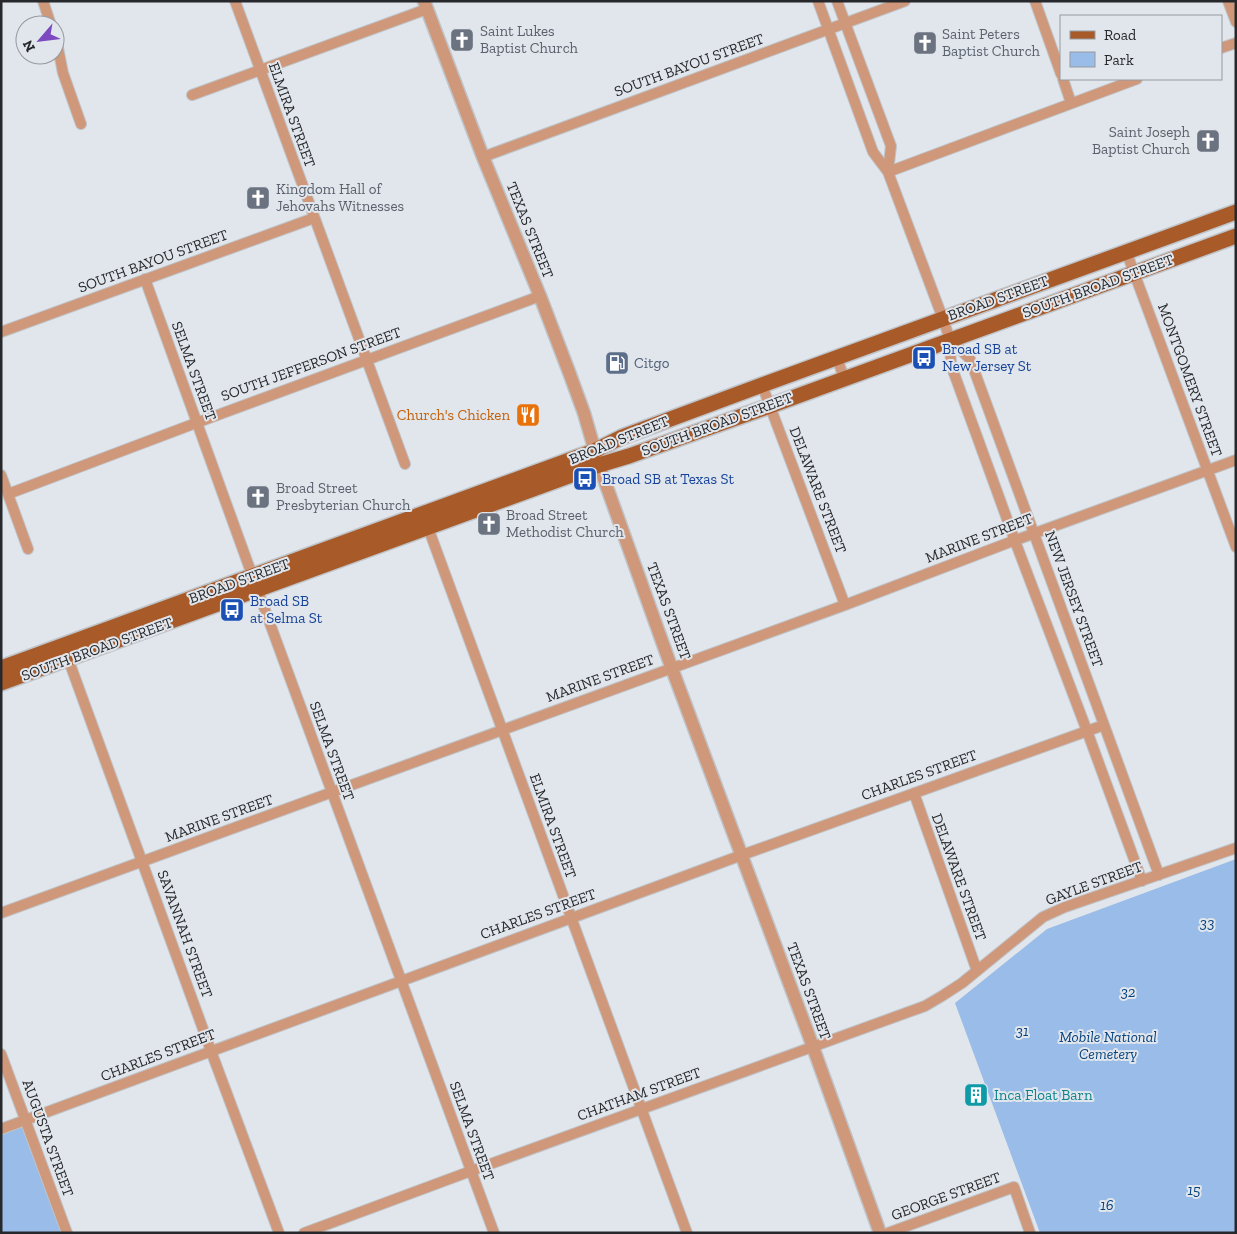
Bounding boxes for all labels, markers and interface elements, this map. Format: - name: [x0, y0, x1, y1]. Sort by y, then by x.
- north arrow: [15, 15, 65, 65]
- legend: [1060, 15, 1222, 80]
- place label: Saint Lukes Baptist Church: [480, 22, 579, 57]
- place label: Saint Peters Baptist Church: [942, 25, 1041, 60]
- text: Road: [1104, 26, 1137, 44]
- church icon: Saint Lukes Baptist Church: [449, 27, 475, 53]
- street label: SOUTH BAYOU STREET: [612, 30, 766, 100]
- church icon: Saint Peters Baptist Church: [912, 30, 938, 56]
- text: N: [19, 37, 39, 55]
- text: Park: [1104, 51, 1134, 69]
- street label: ELMIRA STREET: [265, 60, 319, 170]
- place label: Saint Joseph Baptist Church: [1092, 123, 1191, 158]
- church icon: Saint Joseph Baptist Church: [1195, 128, 1221, 154]
- street label: TEXAS STREET: [503, 179, 557, 281]
- place label: Kingdom Hall of Jehovahs Witnesses: [276, 180, 404, 215]
- church icon: Kingdom Hall of Jehovahs Witnesses: [245, 185, 271, 211]
- street label: SOUTH BAYOU STREET: [76, 226, 230, 296]
- street label: SOUTH BROAD STREET: [1020, 250, 1176, 322]
- street label: BROAD STREET: [945, 271, 1051, 325]
- street label: MONTGOMERY STREET: [1154, 301, 1226, 459]
- street label: SELMA STREET: [168, 319, 220, 423]
- street label: SOUTH JEFFERSON STREET: [218, 323, 404, 405]
- place label: Broad SB at New Jersey St: [942, 340, 1032, 375]
- bus stop icon: Broad SB at New Jersey St: [911, 345, 937, 371]
- fuel station icon: Citgo: [604, 350, 630, 376]
- place label: Citgo: [634, 354, 670, 372]
- street label: SOUTH BROAD STREET: [639, 388, 795, 460]
- restaurant icon: Church's Chicken: [515, 402, 541, 428]
- place label: Church's Chicken: [397, 406, 510, 424]
- street label: BROAD STREET: [567, 412, 671, 468]
- street label: DELAWARE STREET: [786, 424, 850, 556]
- bus stop icon: Broad SB at Texas St: [572, 466, 598, 492]
- place label: Broad SB at Texas St: [602, 470, 735, 488]
- place label: Broad Street Presbyterian Church: [276, 479, 411, 514]
- church icon: Broad Street Presbyterian Church: [245, 484, 271, 510]
- place label: Broad Street Methodist Church: [506, 506, 624, 541]
- street label: MARINE STREET: [923, 509, 1035, 567]
- church icon: Broad Street Methodist Church: [476, 511, 502, 537]
- street label: NEW JERSEY STREET: [1041, 528, 1107, 670]
- street label: BROAD STREET: [186, 554, 292, 608]
- street label: TEXAS STREET: [643, 560, 695, 662]
- place label: Broad SB at Selma St: [250, 592, 323, 627]
- bus stop icon: Broad SB at Selma St: [219, 597, 245, 623]
- street label: SOUTH BROAD STREET: [19, 613, 175, 685]
- street label: MARINE STREET: [543, 650, 657, 706]
- street label: SELMA STREET: [306, 699, 358, 803]
- street label: CHARLES STREET: [859, 746, 979, 804]
- street label: ELMIRA STREET: [526, 771, 580, 881]
- street label: MARINE STREET: [162, 790, 276, 846]
- street label: DELAWARE STREET: [928, 811, 990, 943]
- street label: GAYLE STREET: [1043, 857, 1145, 909]
- street label: SAVANNAH STREET: [154, 868, 216, 1000]
- street label: CHARLES STREET: [478, 885, 598, 943]
- park label: 33: [1199, 914, 1215, 932]
- street label: TEXAS STREET: [783, 940, 835, 1042]
- park label: 32: [1120, 983, 1136, 1001]
- park label: 31: [1015, 1022, 1029, 1040]
- street label: CHARLES STREET: [98, 1025, 218, 1085]
- park label: Mobile National Cemetery: [1059, 1028, 1157, 1063]
- street label: CHATHAM STREET: [575, 1063, 703, 1125]
- street label: AUGUSTA STREET: [18, 1077, 78, 1199]
- street label: SELMA STREET: [446, 1079, 498, 1183]
- building icon: Inca Float Barn: [963, 1082, 989, 1108]
- place label: Inca Float Barn: [994, 1086, 1093, 1104]
- street label: GEORGE STREET: [889, 1168, 1003, 1224]
- park label: 15: [1187, 1181, 1201, 1199]
- park label: 16: [1100, 1196, 1114, 1214]

